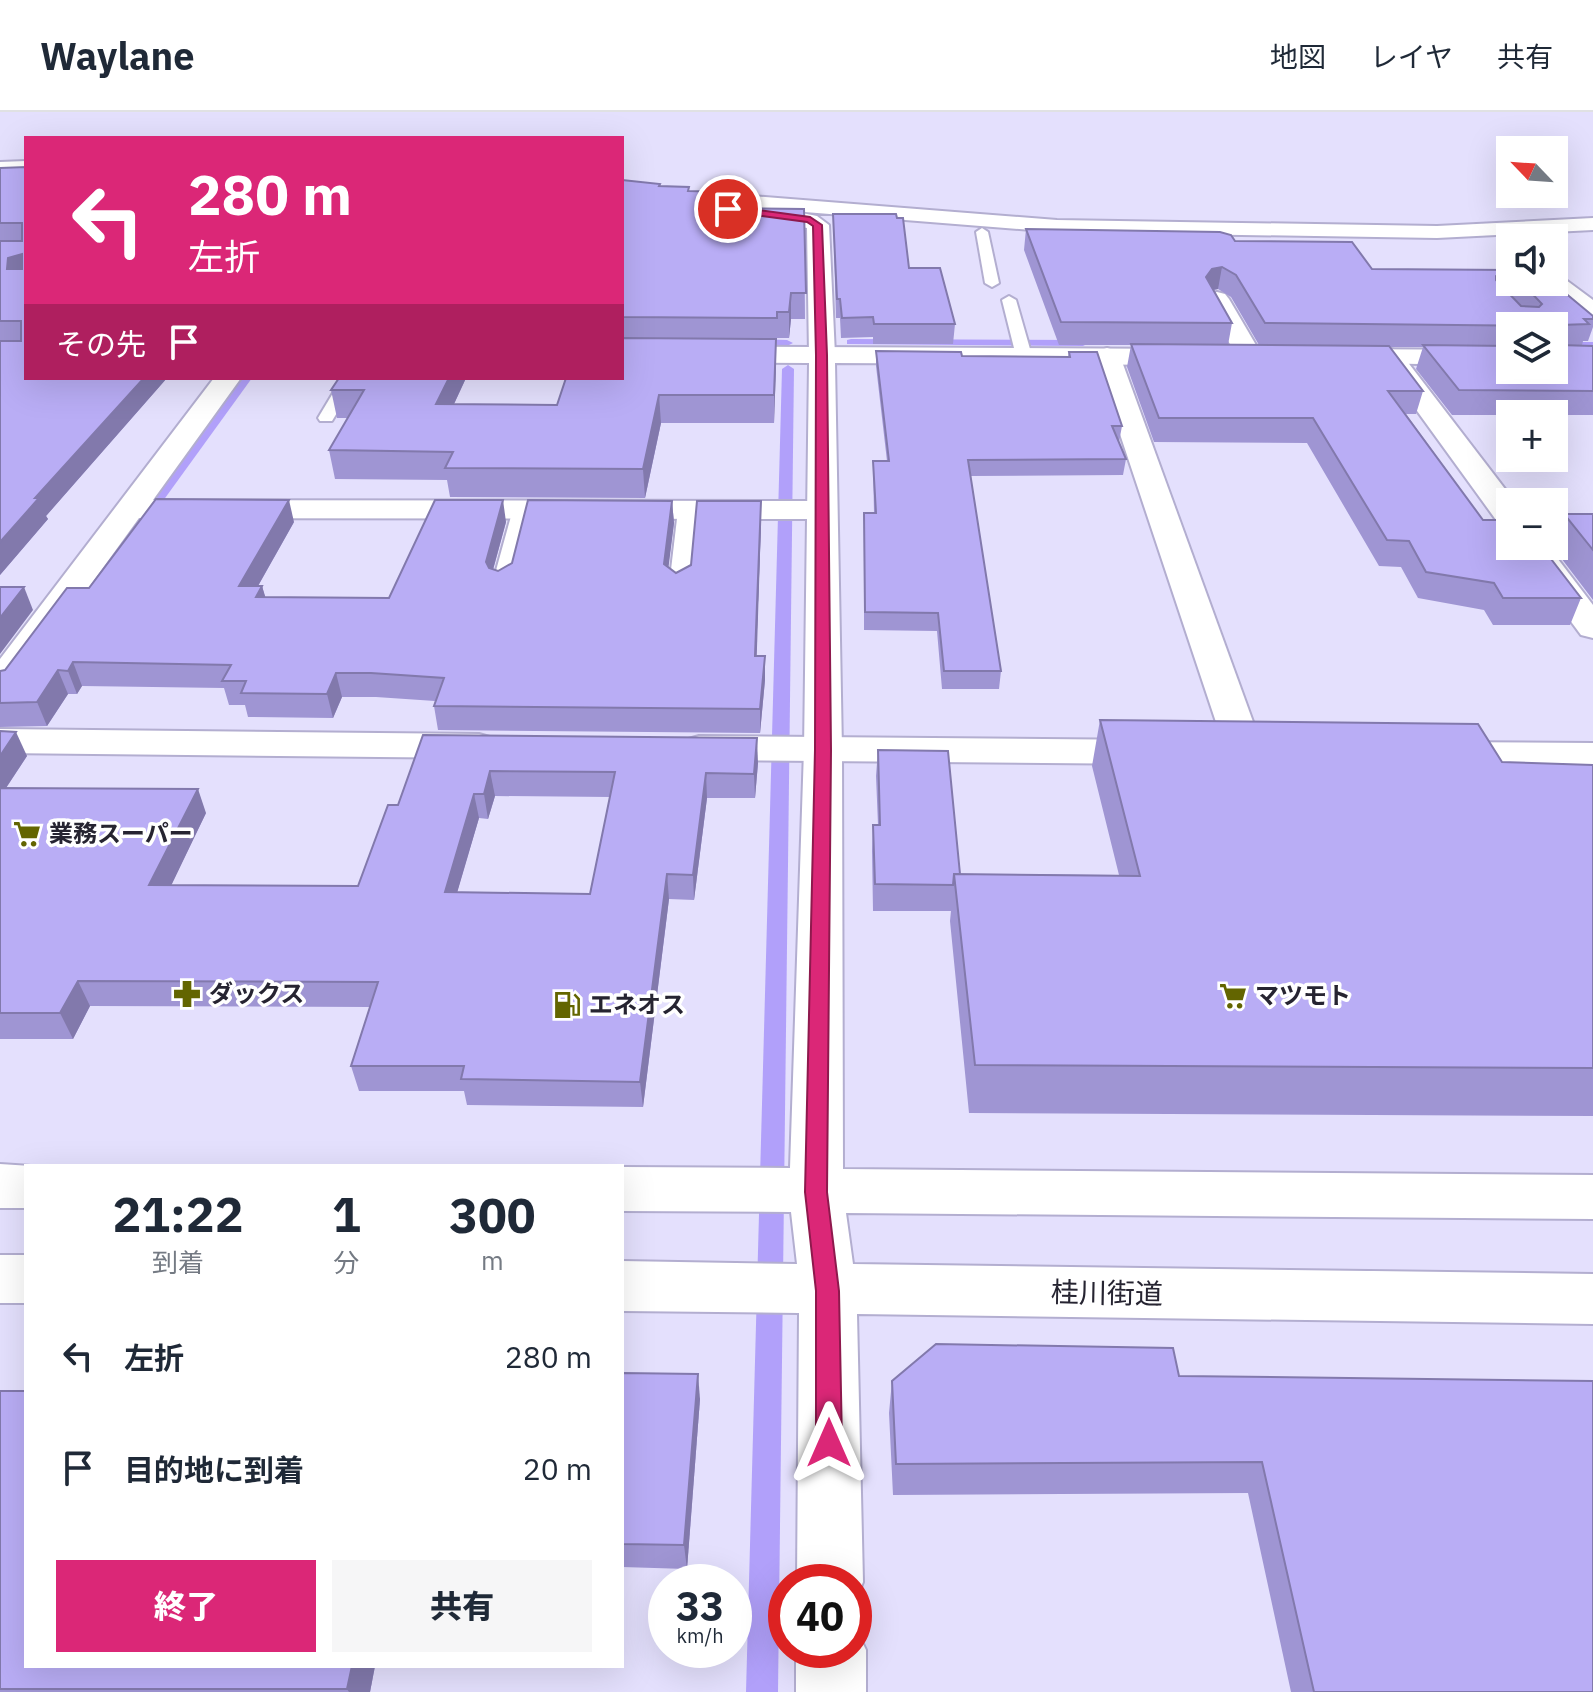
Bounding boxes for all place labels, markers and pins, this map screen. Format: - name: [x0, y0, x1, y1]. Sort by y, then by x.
- pin: [694, 175, 762, 243]
- place label: 業務スーパー: [49, 817, 193, 849]
- supermarket icon: 業務スーパー: [12, 819, 42, 849]
- place label: ダックス: [209, 977, 304, 1009]
- pharmacy icon: ダックス: [172, 979, 202, 1009]
- place label: マツモト: [1255, 979, 1351, 1011]
- supermarket icon: マツモト: [1218, 981, 1248, 1011]
- place label: エネオス: [589, 988, 685, 1020]
- fuel station icon: エネオス: [552, 990, 582, 1020]

